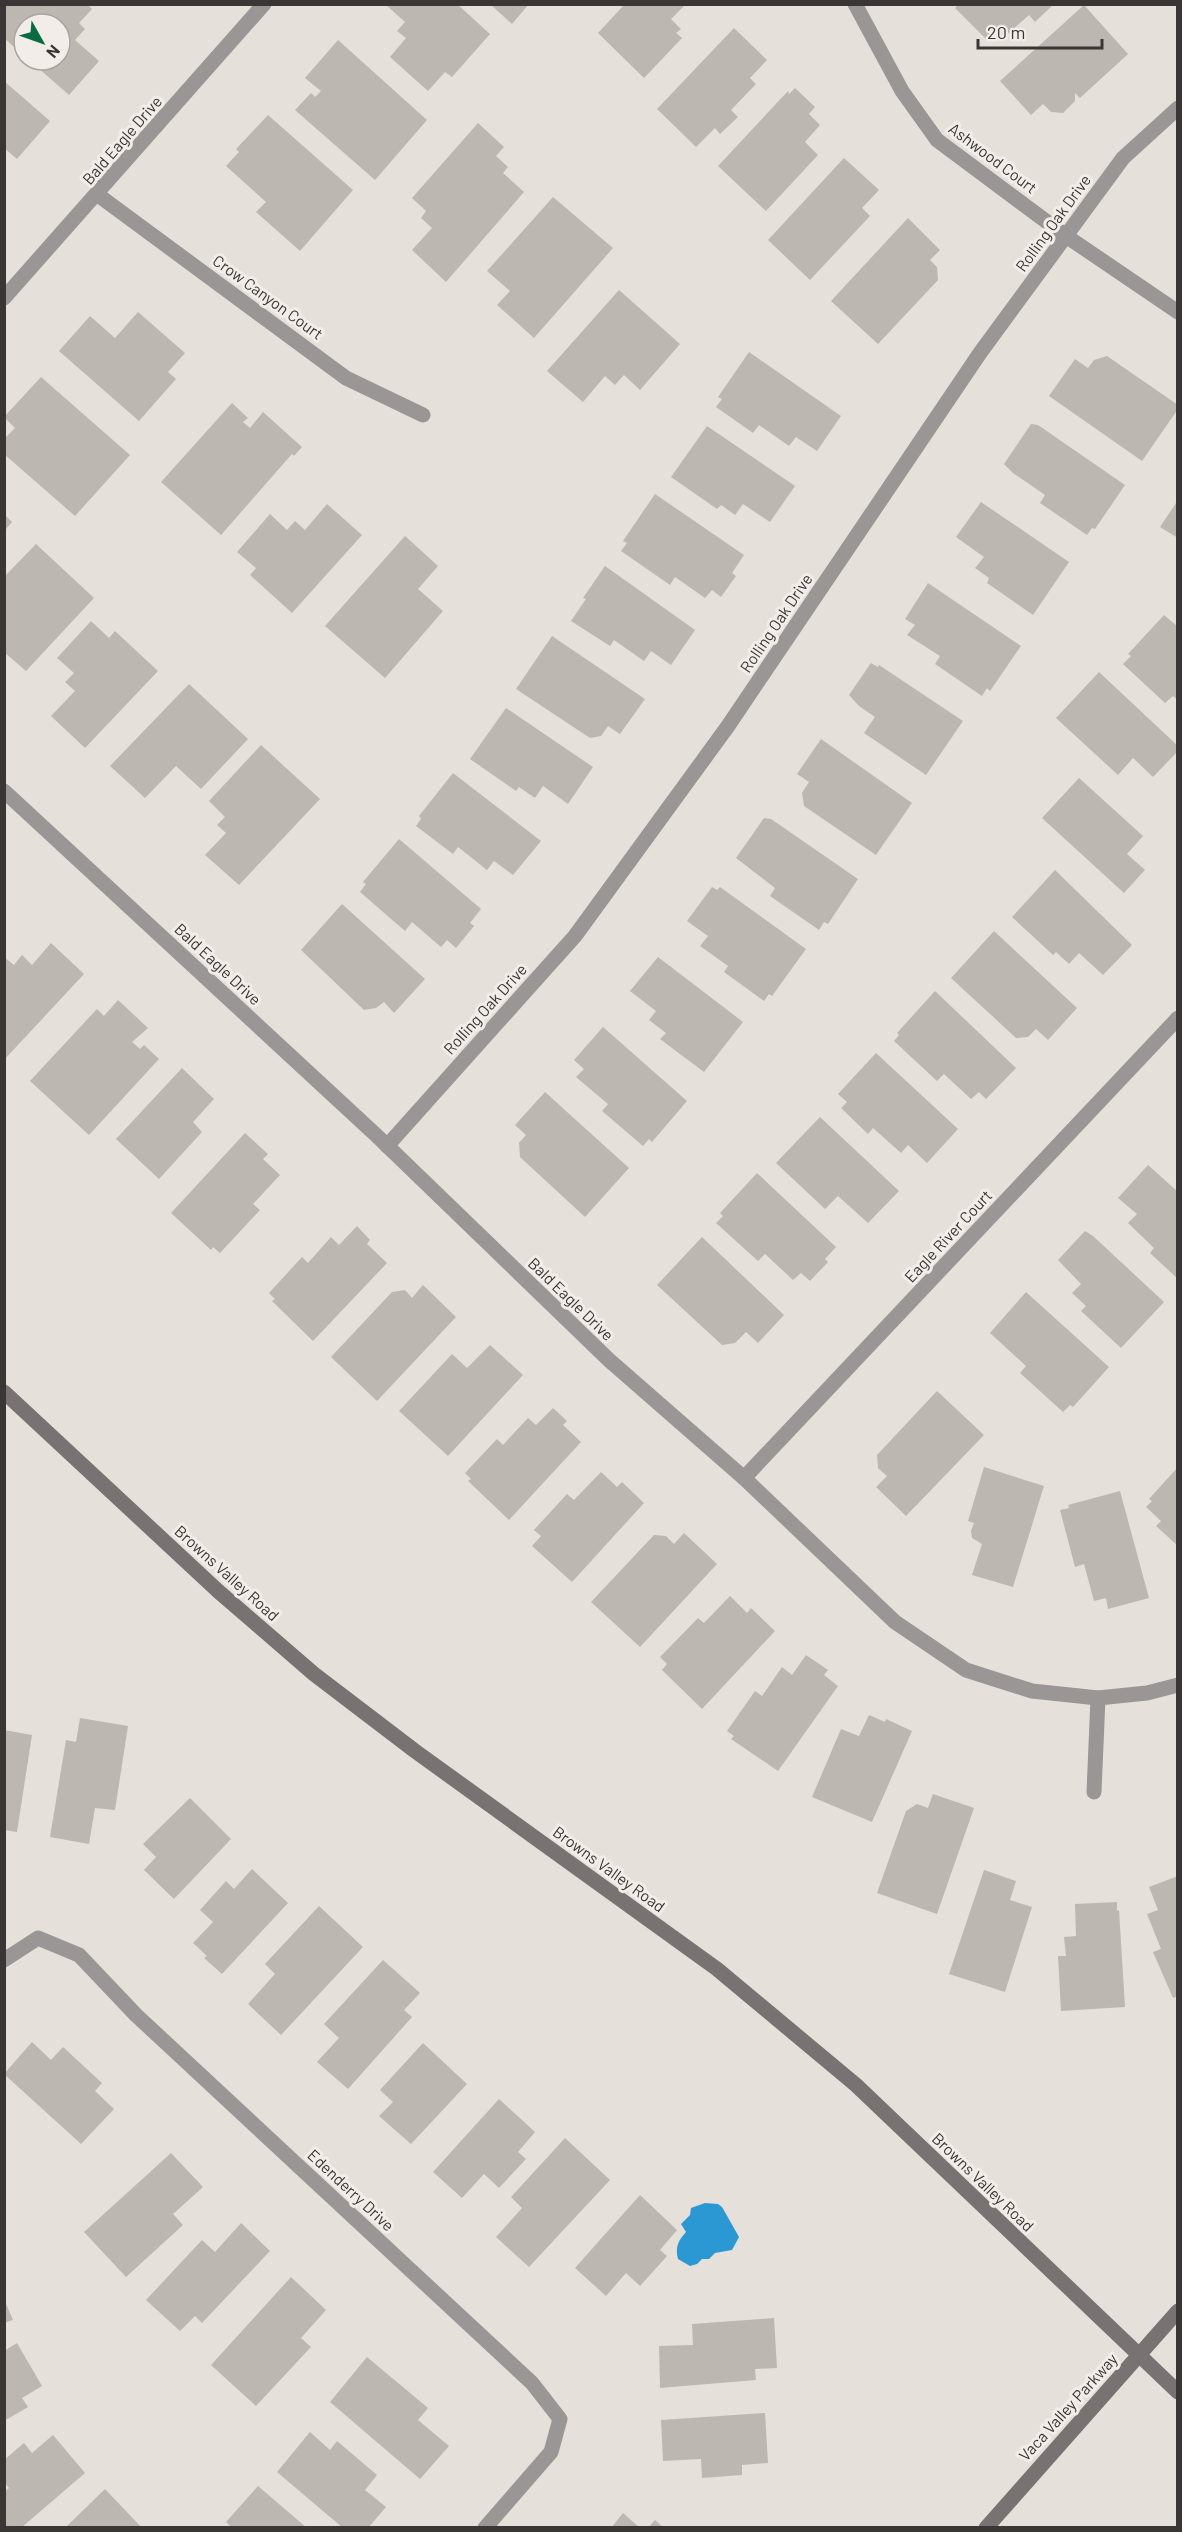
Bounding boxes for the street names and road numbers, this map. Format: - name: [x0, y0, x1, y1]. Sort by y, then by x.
- street label: Bald Eagle Drive: [78, 91, 165, 188]
- street label: Ashwood Court: [945, 118, 1041, 197]
- street label: Rolling Oak Drive: [1011, 171, 1094, 275]
- street label: Crow Canyon Court: [210, 250, 327, 343]
- street label: Rolling Oak Drive: [736, 570, 816, 676]
- street label: Bald Eagle Drive: [171, 919, 265, 1009]
- street label: Rolling Oak Drive: [439, 960, 530, 1058]
- street label: Eagle River Court: [900, 1185, 995, 1286]
- street label: Bald Eagle Drive: [525, 1253, 618, 1344]
- street label: Browns Valley Road: [171, 1521, 283, 1624]
- street label: Browns Valley Road: [550, 1822, 669, 1916]
- street label: Browns Valley Road: [929, 2128, 1038, 2235]
- street label: Edenderry Drive: [304, 2145, 398, 2234]
- street label: Vaca Valley Parkway: [1014, 2349, 1121, 2464]

